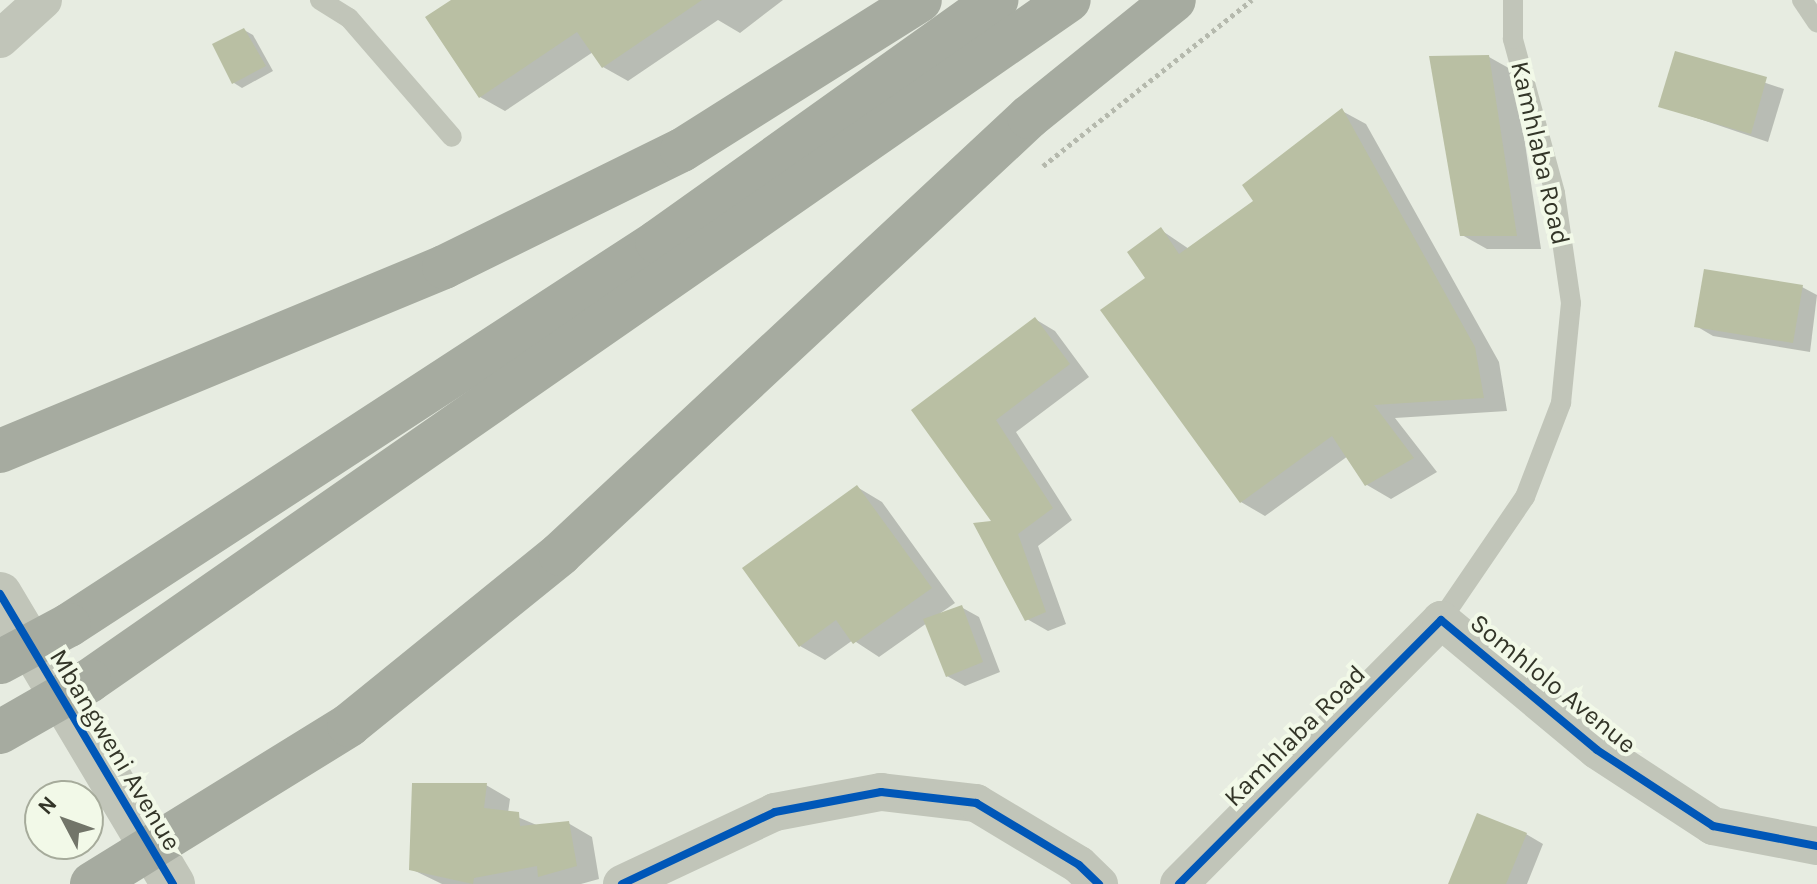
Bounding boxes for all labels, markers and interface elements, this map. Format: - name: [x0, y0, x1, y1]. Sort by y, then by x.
- street label: Kamhlaba Road: [1504, 58, 1576, 248]
- street label: Somhlolo Avenue: [1464, 607, 1642, 761]
- street label: Mbangweni Avenue: [43, 644, 187, 856]
- street label: Kamhlaba Road: [1218, 659, 1372, 813]
- north arrow: [24, 780, 104, 860]
- text: N: [32, 791, 62, 820]

